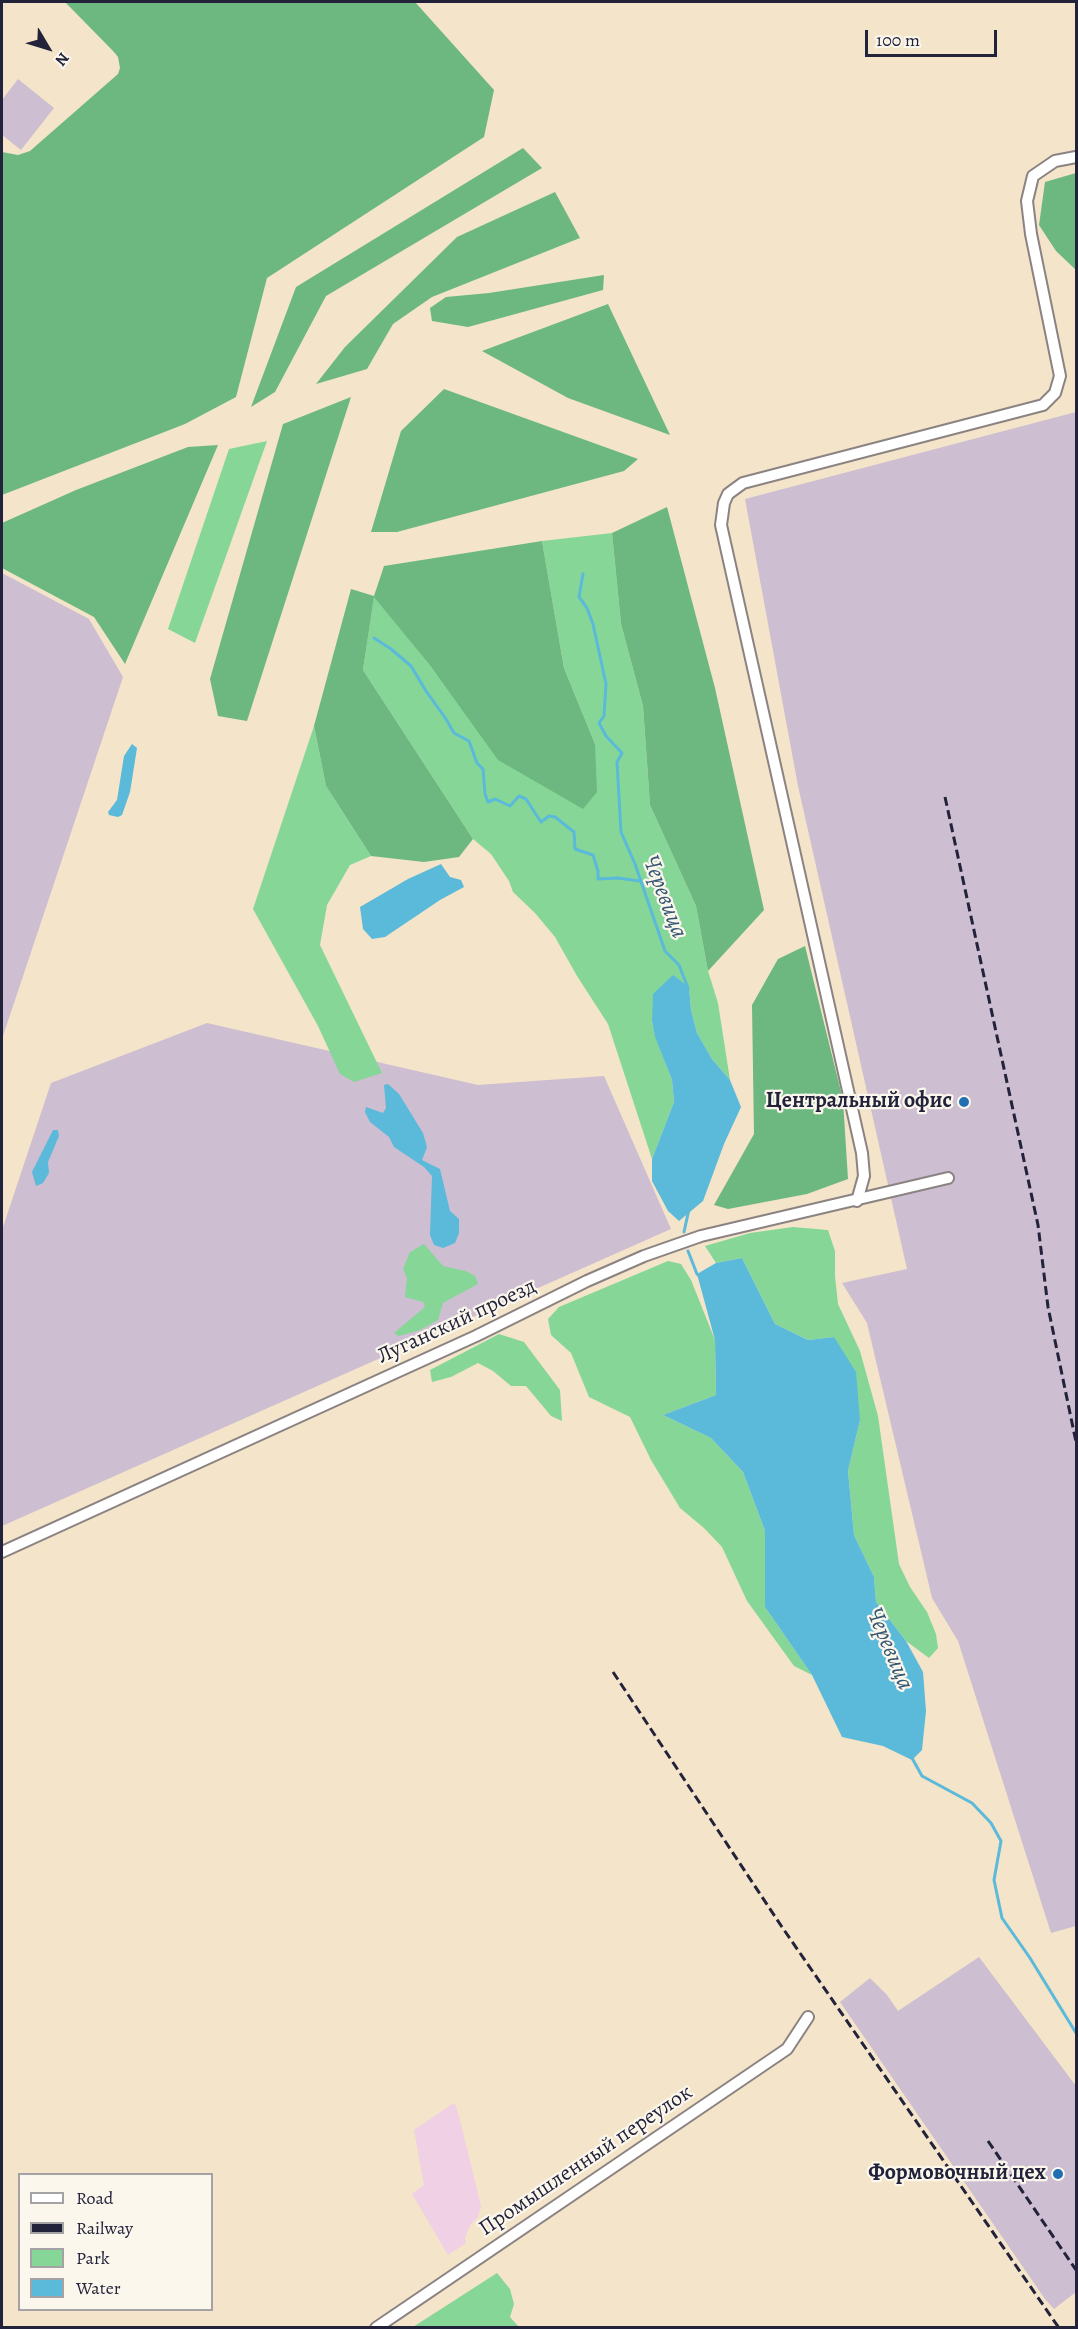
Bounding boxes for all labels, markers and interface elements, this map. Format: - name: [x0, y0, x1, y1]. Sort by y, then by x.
- north arrow: [18, 18, 78, 78]
- scale bar: [868, 18, 1000, 56]
- text: 100 m: [876, 28, 920, 52]
- text: N: [50, 48, 74, 70]
- water label: Черевица: [635, 851, 693, 943]
- place label: Центральный офис: [766, 1089, 952, 1115]
- marker: Центральный офис: [957, 1095, 971, 1109]
- street label: Луганский проезд: [373, 1274, 541, 1370]
- water label: Черевица: [859, 1604, 919, 1694]
- street label: Промышленный переулок: [474, 2080, 698, 2242]
- place label: Формовочный цех: [868, 2161, 1046, 2187]
- marker: Формовочный цех: [1051, 2167, 1065, 2181]
- legend: [18, 2173, 213, 2311]
- text: Road: [76, 2186, 113, 2210]
- text: Railway: [76, 2216, 133, 2240]
- text: Park: [76, 2246, 110, 2270]
- text: Water: [76, 2276, 121, 2300]

